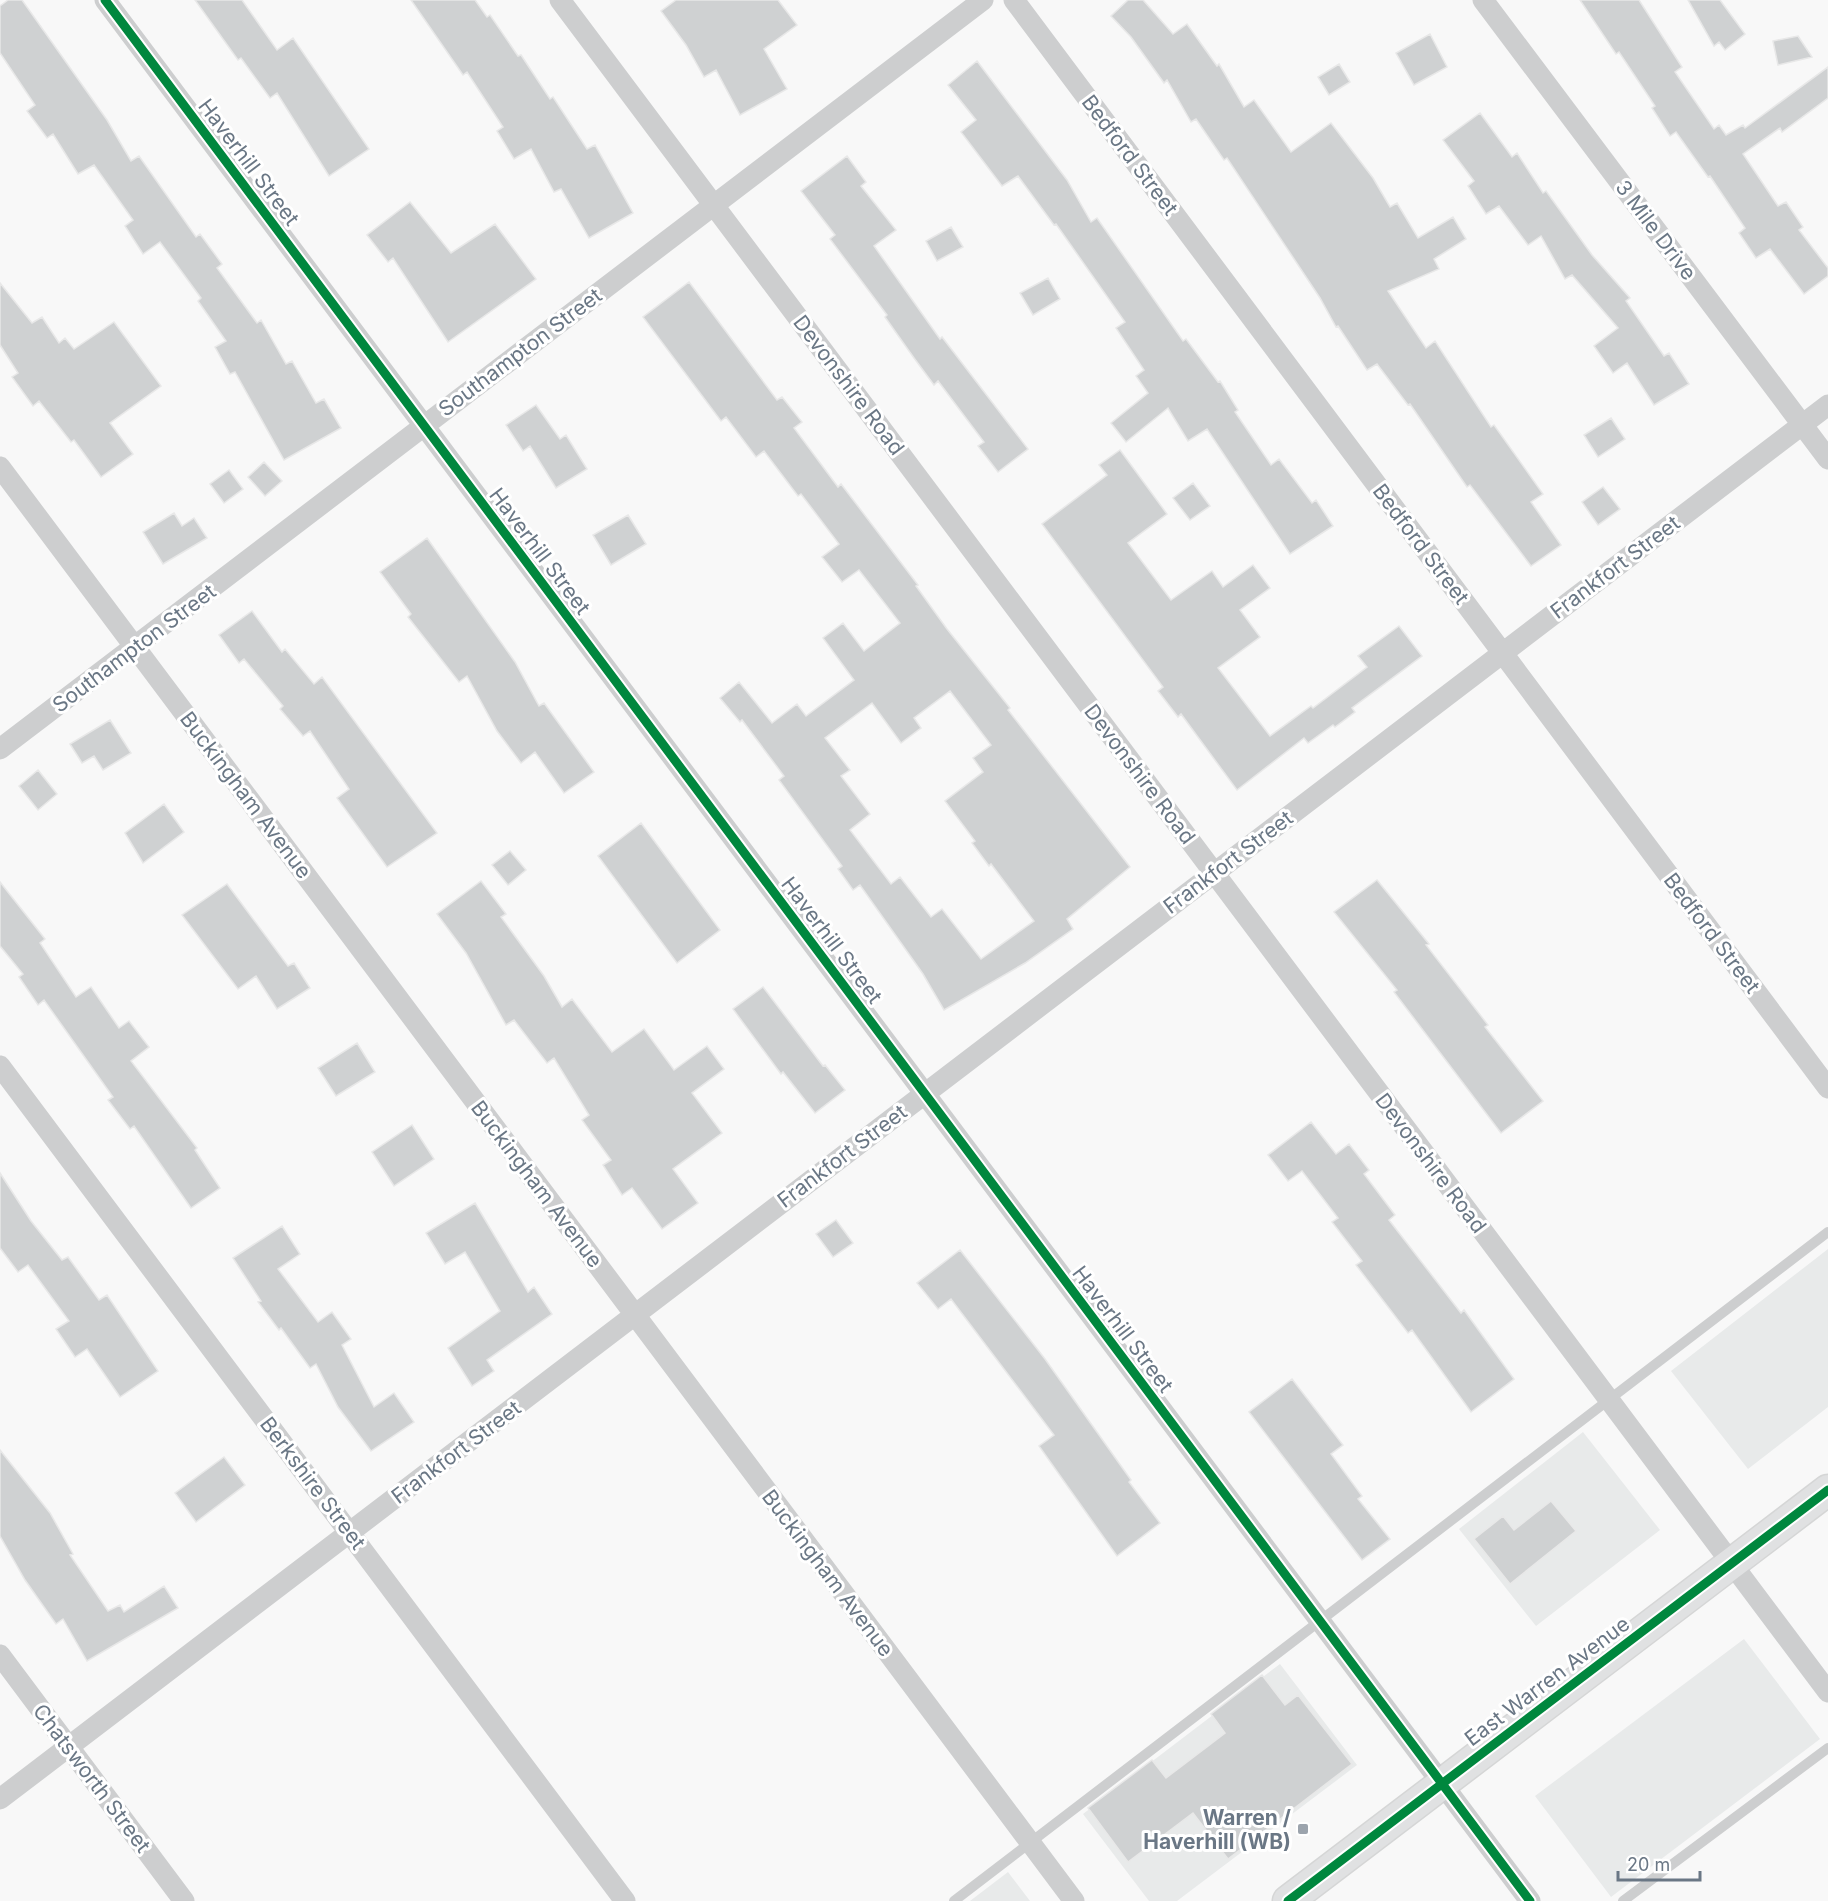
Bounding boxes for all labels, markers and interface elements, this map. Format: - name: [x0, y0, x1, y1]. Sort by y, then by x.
- street label: Bedford Street: [1077, 90, 1183, 220]
- street label: Haverhill Street: [193, 94, 305, 230]
- street label: 3 Mile Drive: [1610, 175, 1702, 285]
- street label: Southampton Street: [434, 282, 607, 421]
- street label: Devonshire Road: [788, 310, 910, 460]
- street label: Bedford Street: [1368, 479, 1474, 609]
- street label: Haverhill Street: [484, 483, 596, 619]
- street label: Frankfort Street: [1545, 510, 1685, 624]
- street label: Southampton Street: [48, 578, 221, 717]
- street label: Devonshire Road: [1079, 699, 1201, 849]
- street label: Buckingham Avenue: [175, 707, 317, 883]
- street label: Frankfort Street: [1158, 805, 1298, 919]
- street label: Bedford Street: [1659, 868, 1765, 998]
- street label: Haverhill Street: [776, 872, 888, 1008]
- street label: Devonshire Road: [1370, 1088, 1492, 1238]
- street label: Buckingham Avenue: [466, 1096, 608, 1272]
- street label: Frankfort Street: [772, 1099, 912, 1213]
- street label: Haverhill Street: [1067, 1261, 1179, 1397]
- street label: Frankfort Street: [386, 1395, 526, 1509]
- street label: Berkshire Street: [255, 1412, 371, 1554]
- street label: Buckingham Avenue: [757, 1485, 899, 1661]
- street label: East Warren Avenue: [1460, 1611, 1634, 1751]
- street label: Chatsworth Street: [28, 1699, 156, 1857]
- place label: Warren / Haverhill (WB): [1143, 1805, 1291, 1854]
- marker: Warren / Haverhill (WB): [1296, 1822, 1310, 1836]
- scale bar: [1618, 1844, 1700, 1882]
- text: 20 m: [1627, 1854, 1670, 1875]

